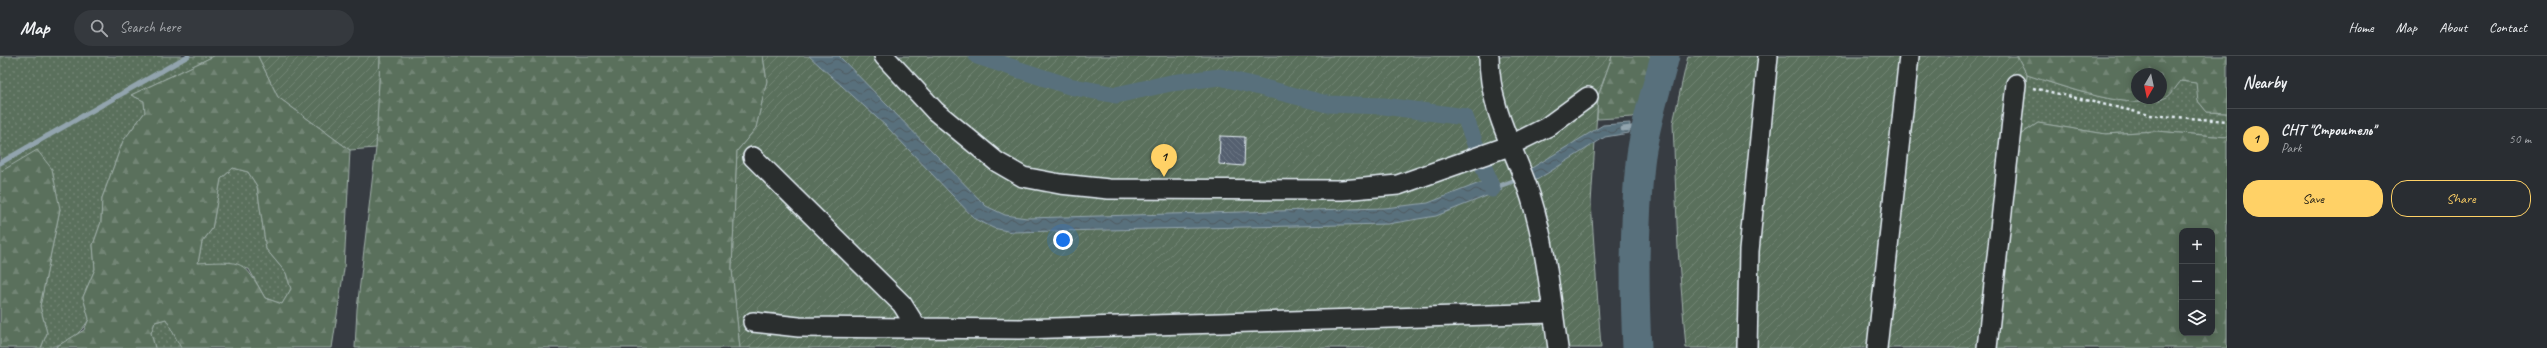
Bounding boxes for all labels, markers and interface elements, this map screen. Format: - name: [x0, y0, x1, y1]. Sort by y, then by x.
- search box: [74, 10, 354, 46]
- text: Map: [20, 16, 50, 40]
- icon: search: [88, 17, 110, 39]
- text: Search here: [120, 18, 181, 37]
- text: Home: [2348, 19, 2374, 36]
- text: Map: [2396, 19, 2417, 36]
- text: About: [2439, 19, 2467, 36]
- text: Contact: [2489, 19, 2527, 36]
- north arrow: [2131, 68, 2167, 104]
- text: Nearby: [2243, 72, 2286, 93]
- text: СНТ "Строитель": [2281, 121, 2376, 140]
- text: 1: [2253, 131, 2259, 147]
- text: 50 m: [2509, 131, 2531, 147]
- text: Park: [2281, 140, 2302, 156]
- pin: 1: [1151, 144, 1177, 177]
- button: Save: [2243, 180, 2383, 217]
- button: Share: [2391, 180, 2531, 217]
- map controls: [2179, 228, 2215, 336]
- button: +: [2179, 228, 2215, 264]
- your location: [1053, 230, 1073, 250]
- button: −: [2179, 264, 2215, 300]
- button: layers: [2179, 300, 2215, 336]

